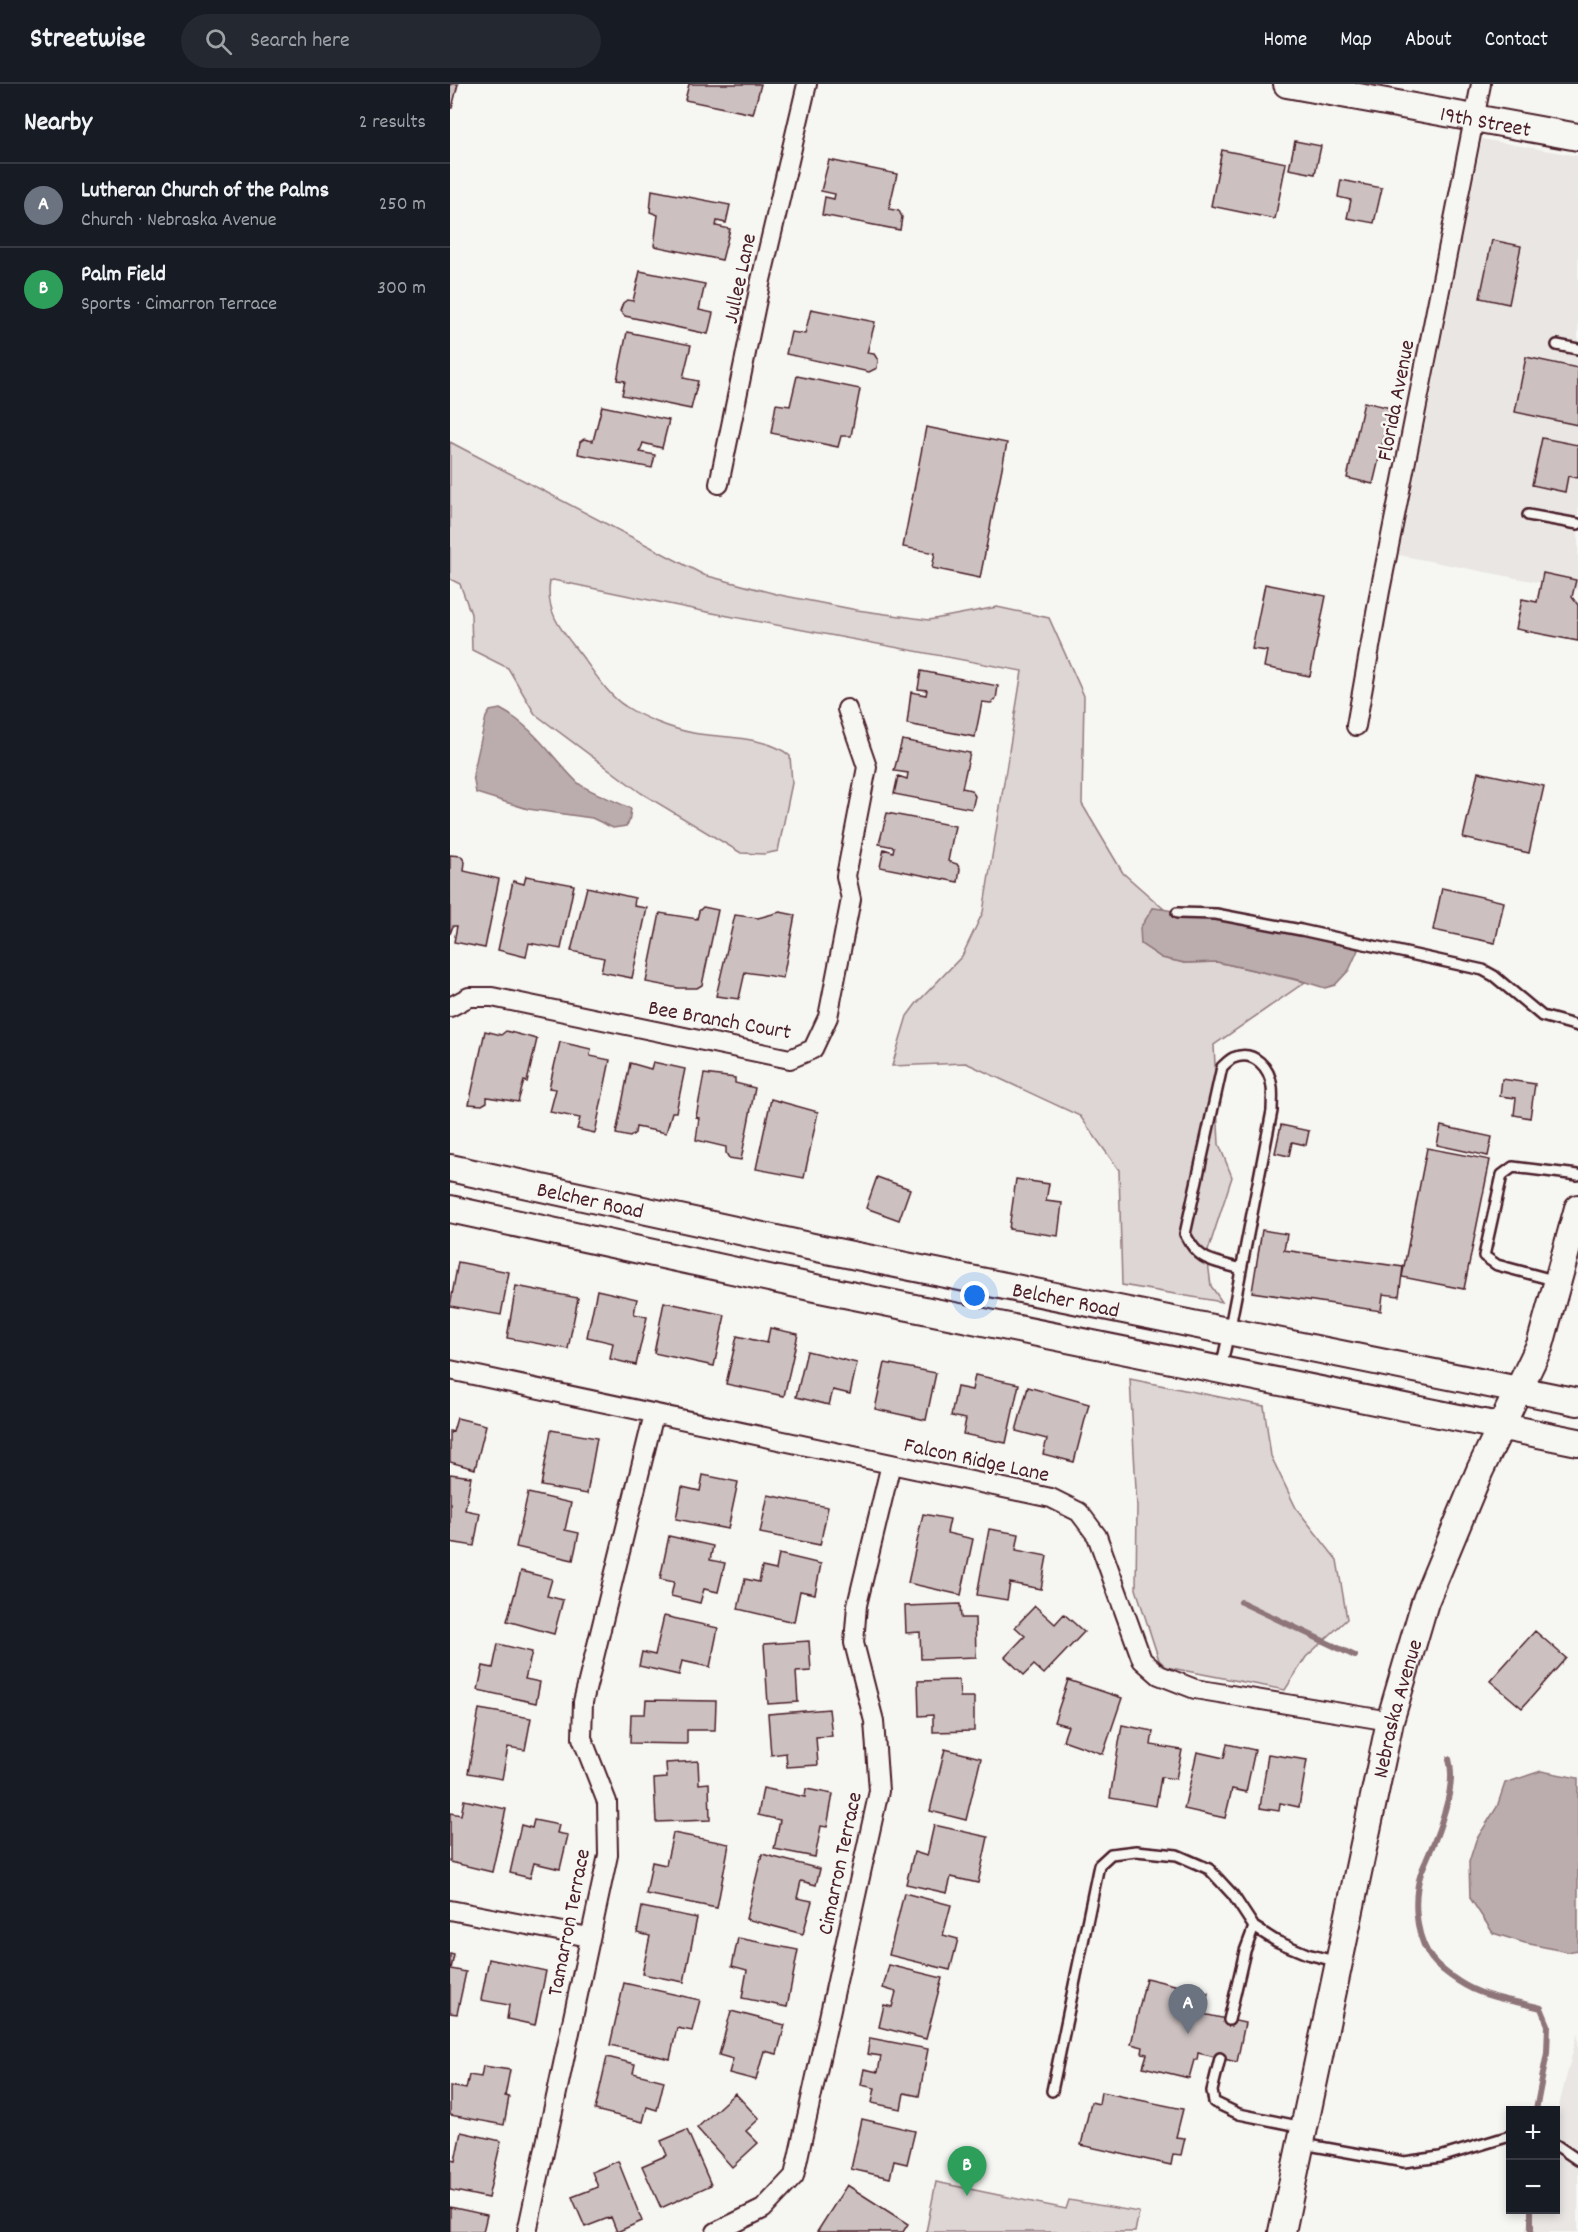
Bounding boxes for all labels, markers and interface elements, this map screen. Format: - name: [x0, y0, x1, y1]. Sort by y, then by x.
- search box: [181, 14, 601, 68]
- text: Streetwise: [30, 21, 145, 61]
- icon: search: [202, 25, 235, 58]
- text: Search here: [250, 26, 350, 57]
- text: Home: [1263, 26, 1307, 56]
- text: Map: [1340, 26, 1372, 56]
- text: About: [1405, 26, 1452, 56]
- text: Contact: [1485, 26, 1548, 56]
- street label: 19th Street: [1437, 100, 1533, 147]
- text: Nearby: [24, 105, 92, 142]
- text: 2 results: [359, 109, 426, 137]
- text: Lutheran Church of the Palms: [81, 176, 329, 207]
- text: A: [38, 191, 49, 219]
- text: 250 m: [379, 191, 426, 219]
- text: Church · Nebraska Avenue: [81, 207, 276, 235]
- street label: Jullee Lane: [717, 231, 766, 327]
- text: Palm Field: [81, 260, 166, 291]
- text: B: [39, 275, 48, 303]
- text: 300 m: [377, 275, 426, 303]
- text: Sports · Cimarron Terrace: [81, 291, 277, 319]
- street label: Florida Avenue: [1370, 337, 1424, 464]
- street label: Bee Branch Court: [646, 994, 793, 1049]
- street label: Belcher Road: [534, 1175, 646, 1229]
- street label: Belcher Road: [1009, 1276, 1122, 1328]
- your location: [960, 1281, 989, 1310]
- street label: Falcon Ridge Lane: [901, 1431, 1052, 1492]
- street label: Nebraska Avenue: [1366, 1636, 1432, 1781]
- street label: Cimarron Terrace: [811, 1789, 872, 1938]
- street label: Tamarron Terrace: [541, 1846, 600, 1999]
- pin: A: [1168, 1984, 1208, 2034]
- map controls: [1506, 2106, 1560, 2214]
- button: +: [1506, 2106, 1560, 2160]
- pin: B: [948, 2146, 986, 2196]
- button: −: [1506, 2160, 1560, 2214]

